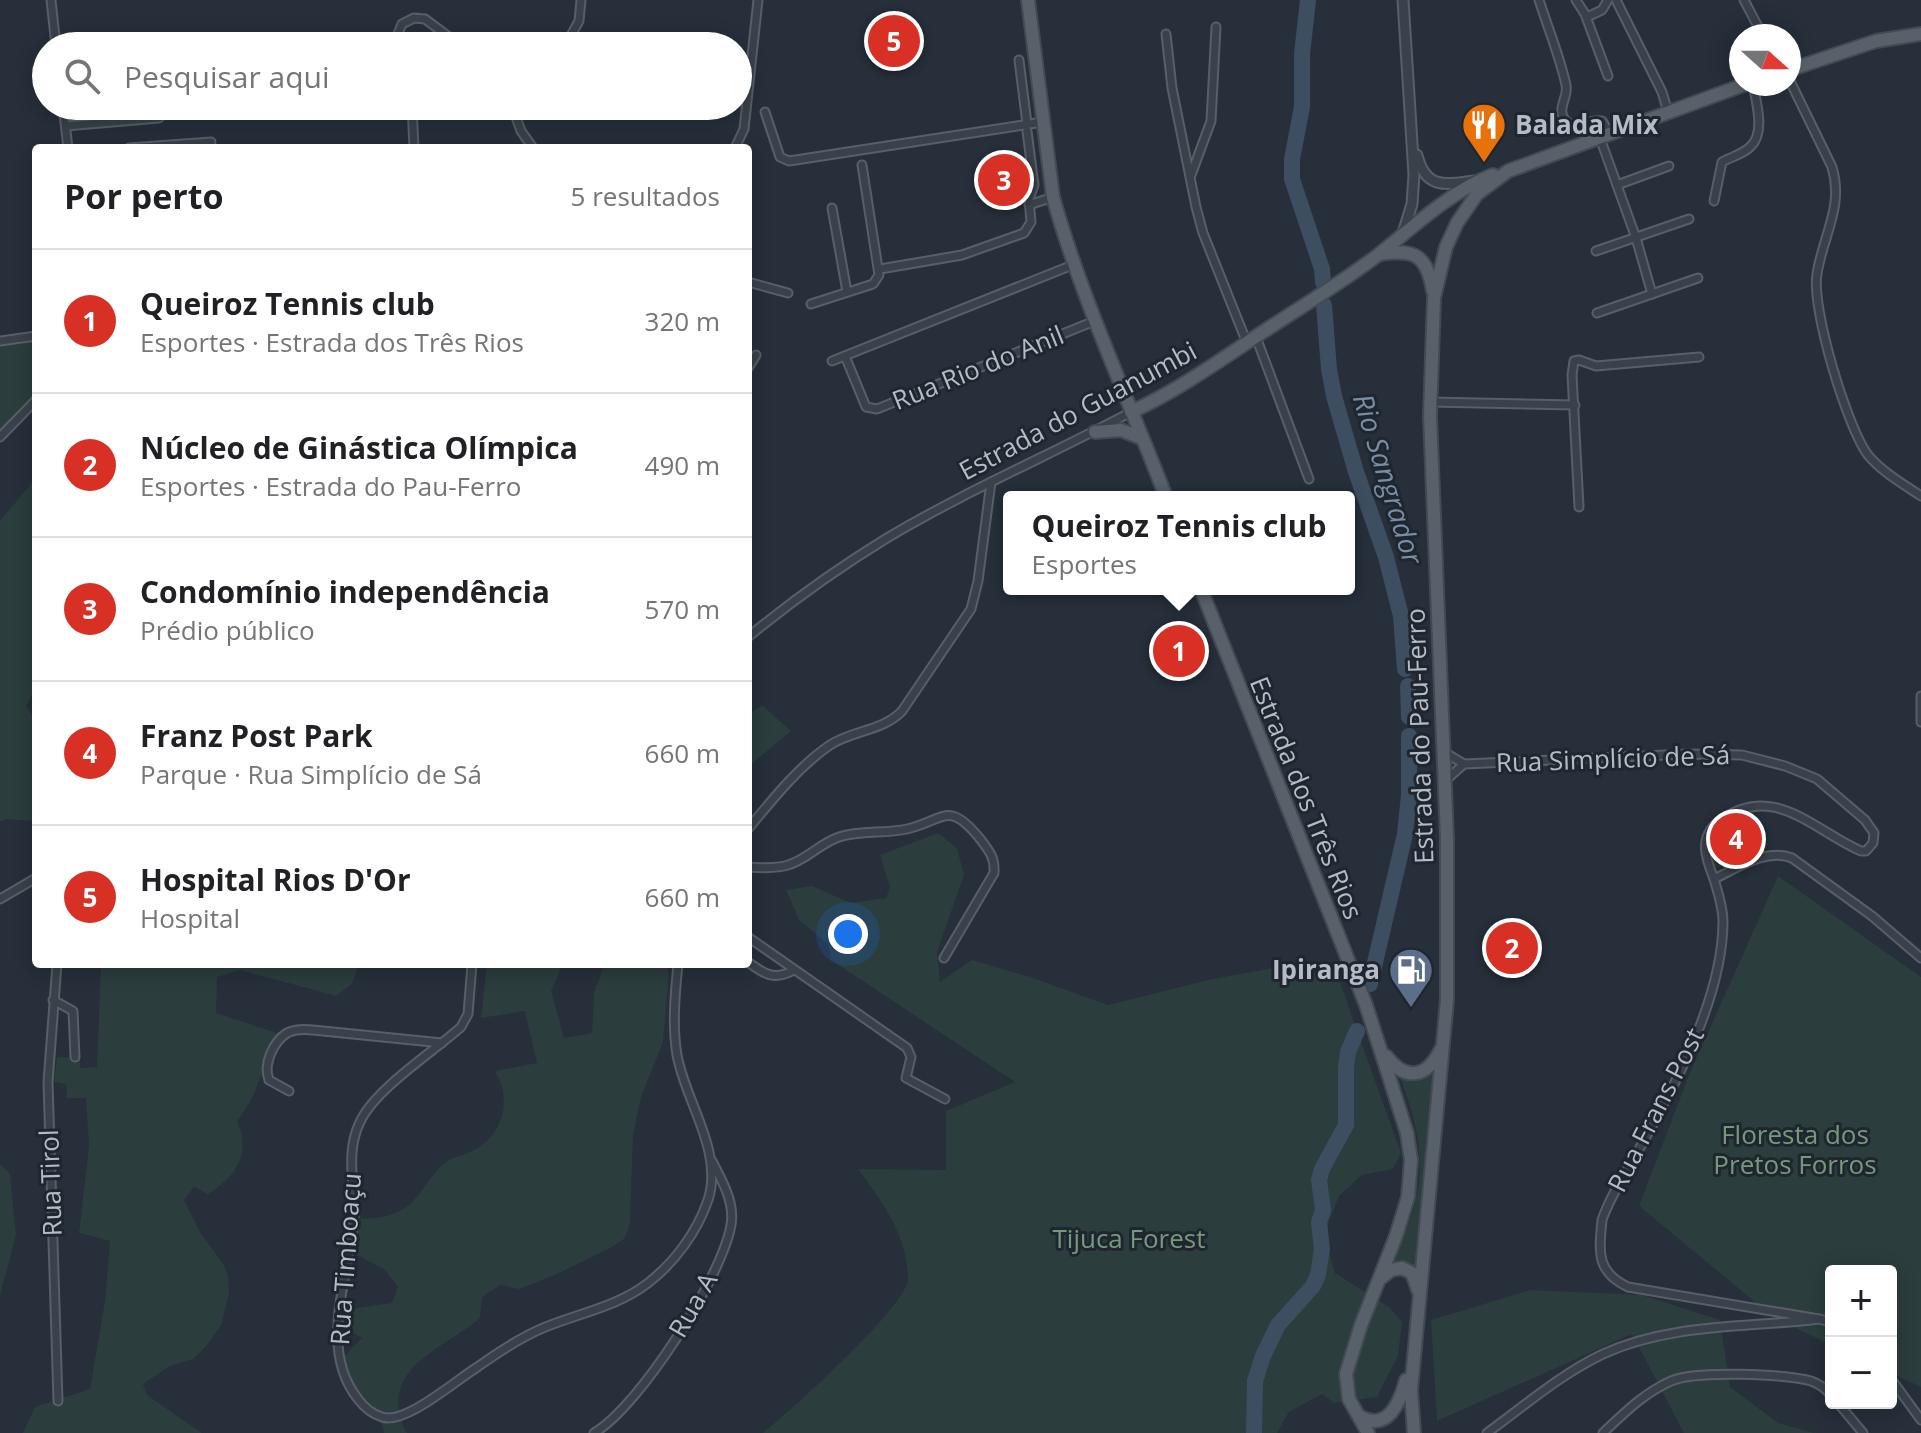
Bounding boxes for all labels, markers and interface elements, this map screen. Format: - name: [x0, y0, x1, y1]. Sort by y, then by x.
- pin: 5: [868, 11, 920, 71]
- north arrow: [1729, 24, 1801, 96]
- search box: [32, 32, 752, 120]
- icon: search: [60, 54, 104, 98]
- text: Pesquisar aqui: [124, 56, 330, 97]
- restaurant icon: Balada Mix: [1460, 101, 1508, 164]
- place label: Balada Mix: [1515, 106, 1658, 142]
- pin: 3: [978, 150, 1030, 210]
- text: Por perto: [64, 173, 224, 219]
- text: 5 resultados: [571, 178, 720, 214]
- text: Queiroz Tennis club: [140, 283, 435, 324]
- text: 1: [83, 303, 97, 339]
- text: 320 m: [645, 303, 720, 339]
- street label: Rua Rio do Anil: [887, 316, 1069, 418]
- text: Esportes · Estrada dos Três Rios: [140, 324, 524, 360]
- street label: Estrada do Guanumbi: [952, 332, 1203, 488]
- water label: Rio Sangrador: [1345, 389, 1433, 570]
- text: Núcleo de Ginástica Olímpica: [140, 427, 578, 468]
- text: 2: [83, 447, 97, 483]
- text: 490 m: [645, 447, 720, 483]
- text: Esportes · Estrada do Pau-Ferro: [140, 468, 522, 504]
- popup: [1003, 491, 1355, 595]
- text: Queiroz Tennis club: [1032, 505, 1326, 546]
- text: Esportes: [1032, 546, 1137, 582]
- text: Condomínio independência: [140, 571, 550, 612]
- text: 3: [83, 591, 97, 627]
- text: 570 m: [645, 591, 720, 627]
- street label: Estrada do Pau-Ferro: [1397, 608, 1441, 865]
- text: Prédio público: [140, 612, 315, 648]
- pin: 1: [1153, 621, 1205, 681]
- street label: Estrada dos Três Rios: [1242, 671, 1372, 924]
- text: Franz Post Park: [140, 715, 373, 756]
- text: 4: [83, 735, 97, 771]
- text: 660 m: [645, 735, 720, 771]
- street label: Rua Simplício de Sá: [1495, 736, 1731, 780]
- text: Parque · Rua Simplício de Sá: [140, 756, 482, 792]
- pin: 4: [1710, 809, 1762, 869]
- text: Hospital Rios D'Or: [140, 859, 411, 900]
- text: 5: [83, 879, 97, 915]
- text: 660 m: [645, 879, 720, 915]
- text: Hospital: [140, 900, 240, 936]
- your location: [828, 914, 868, 954]
- pin: 2: [1486, 918, 1538, 978]
- fuel station icon: Ipiranga: [1387, 946, 1435, 1009]
- place label: Ipiranga: [1272, 951, 1380, 987]
- street label: Rua Frans Post: [1598, 1021, 1712, 1198]
- park label: Floresta dos Pretos Forros: [1713, 1116, 1877, 1182]
- street label: Rua Tirol: [30, 1129, 70, 1237]
- street label: Rua Timboaçu: [321, 1172, 369, 1346]
- park label: Tijuca Forest: [1053, 1220, 1206, 1256]
- street label: Rua A: [659, 1265, 725, 1344]
- map controls: [1825, 1265, 1897, 1409]
- button: +: [1825, 1265, 1897, 1337]
- button: −: [1825, 1337, 1897, 1409]

